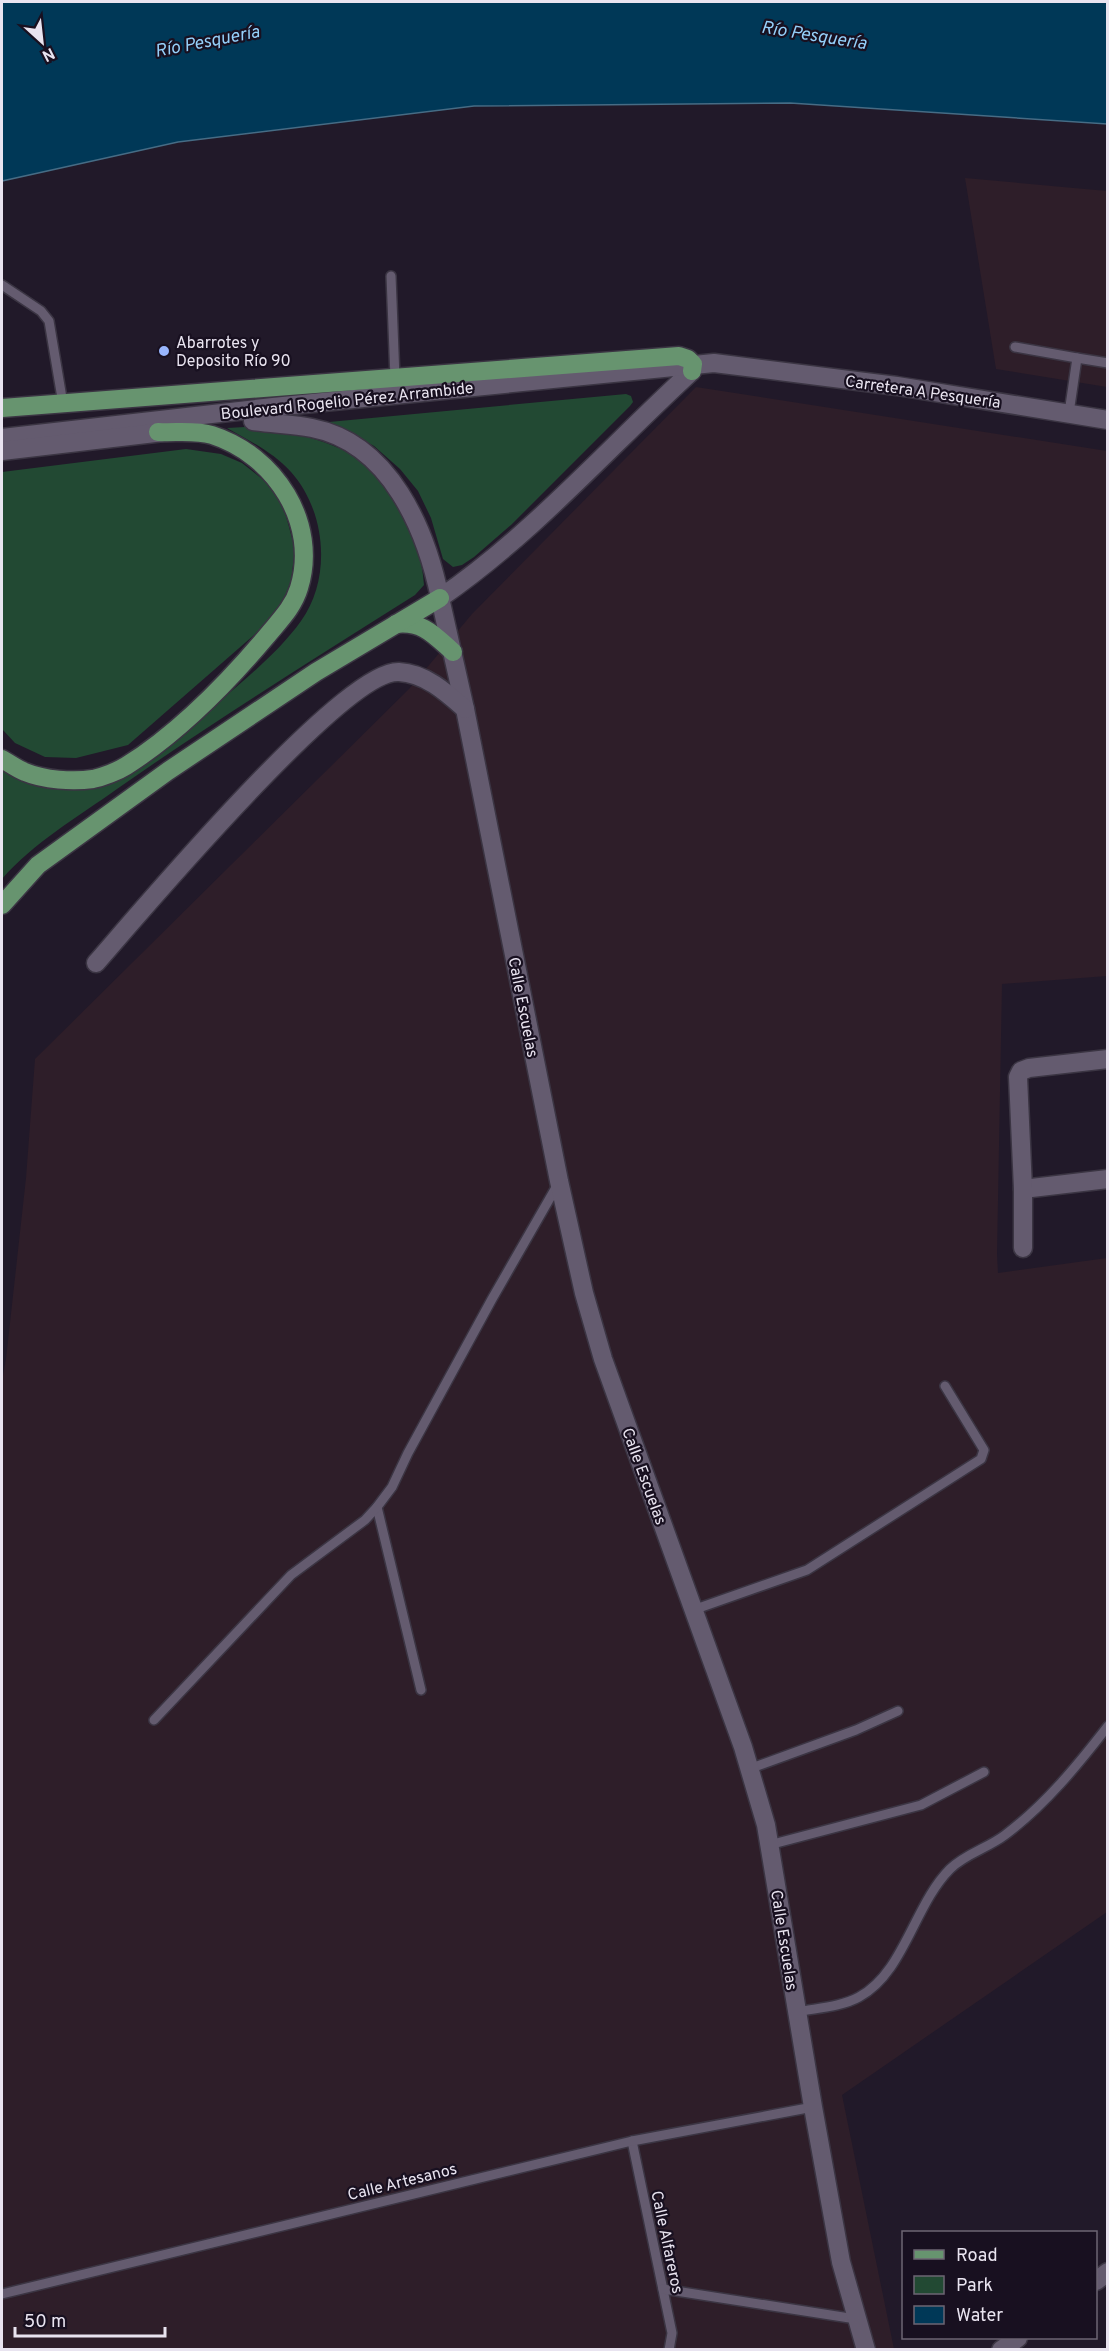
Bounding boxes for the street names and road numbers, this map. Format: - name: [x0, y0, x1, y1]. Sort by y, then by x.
- street label: Carretera A Pesquería: [844, 372, 1002, 414]
- street label: Boulevard Rogelio Pérez Arrambide: [220, 379, 475, 425]
- street label: Calle Escuelas: [503, 956, 542, 1059]
- street label: Calle Escuelas: [616, 1426, 670, 1528]
- street label: Calle Escuelas: [765, 1889, 801, 1992]
- street label: Calle Artesanos: [346, 2160, 459, 2206]
- street label: Calle Alfareros: [645, 2189, 687, 2296]

